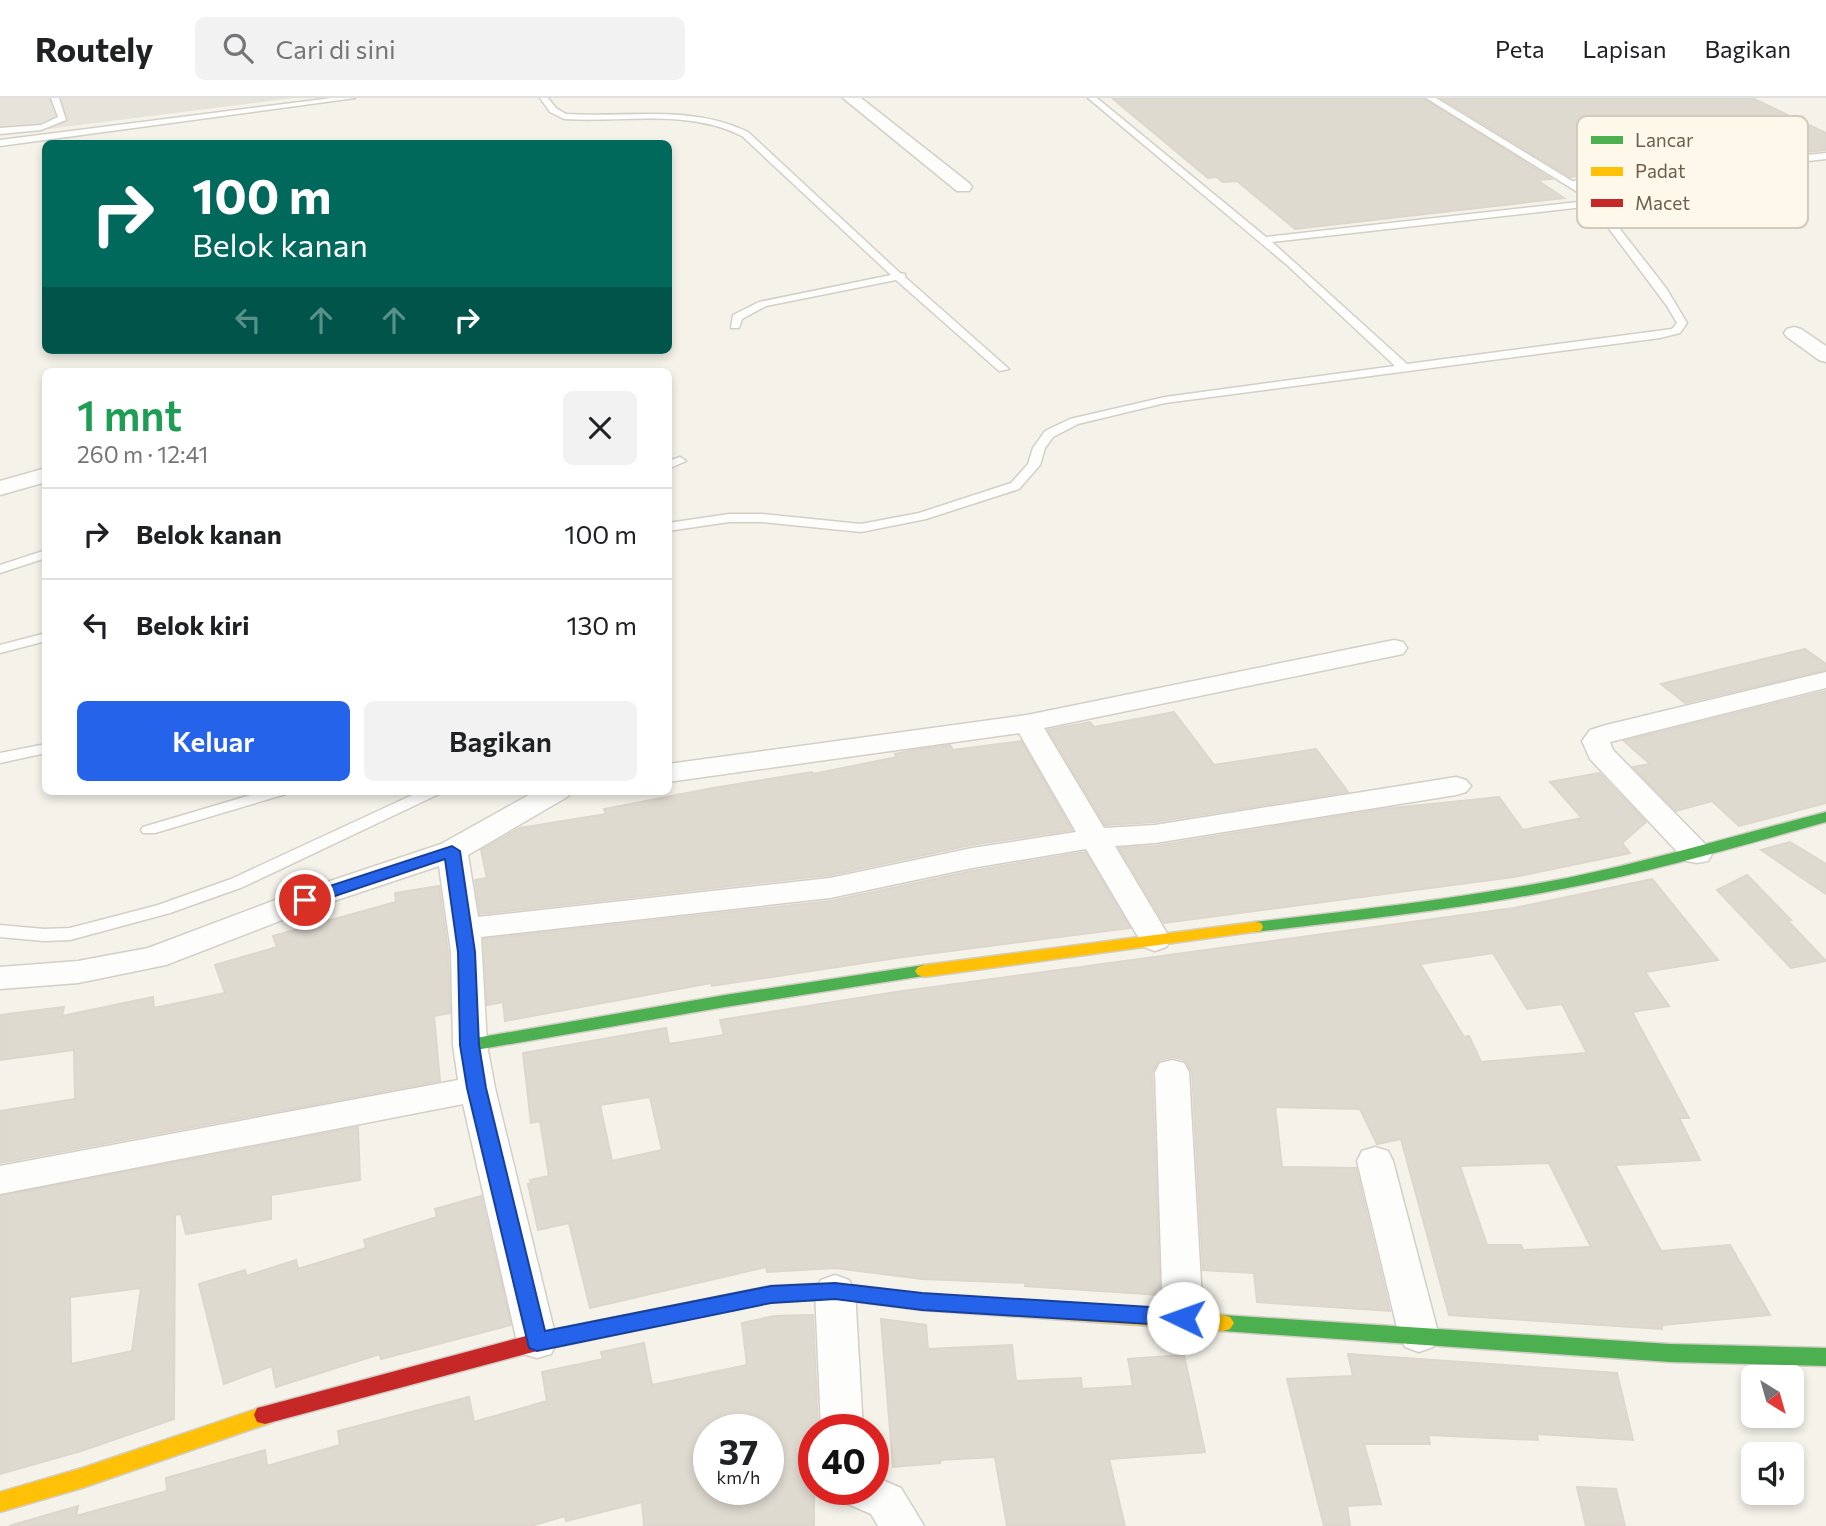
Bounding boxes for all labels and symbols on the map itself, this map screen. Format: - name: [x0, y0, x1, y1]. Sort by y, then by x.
- legend: [1577, 116, 1808, 228]
- text: Lancar: [1635, 128, 1694, 151]
- text: Padat: [1635, 159, 1686, 182]
- text: Macet: [1635, 191, 1690, 214]
- pin: [275, 870, 335, 930]
- position arrow: [1146, 1281, 1220, 1355]
- north arrow: [1741, 1365, 1804, 1428]
- speed limit sign: 40: [798, 1414, 889, 1505]

